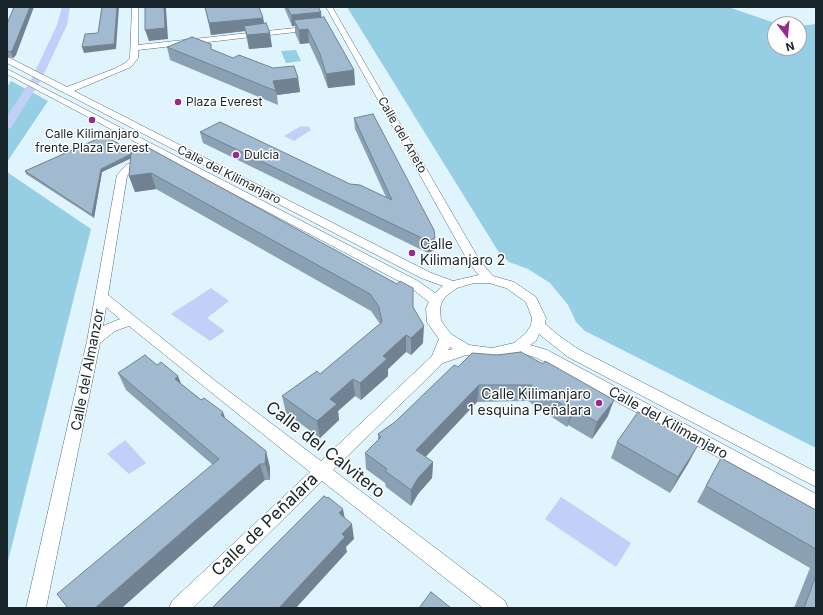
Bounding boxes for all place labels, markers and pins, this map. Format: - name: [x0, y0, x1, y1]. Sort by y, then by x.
- place label: Plaza Everest: [186, 95, 262, 109]
- marker: Plaza Everest: [173, 97, 183, 107]
- marker: Calle Kilimanjaro frente Plaza Everest: [87, 115, 97, 125]
- place label: Calle Kilimanjaro frente Plaza Everest: [35, 127, 149, 155]
- place label: Dulcia: [244, 148, 279, 162]
- marker: Dulcia: [231, 150, 241, 160]
- place label: Calle Kilimanjaro 2: [420, 237, 505, 270]
- marker: Calle Kilimanjaro 2: [407, 248, 417, 258]
- place label: Calle Kilimanjaro 1 esquina Peñalara: [468, 387, 591, 420]
- marker: Calle Kilimanjaro 1 esquina Peñalara: [594, 398, 604, 408]

